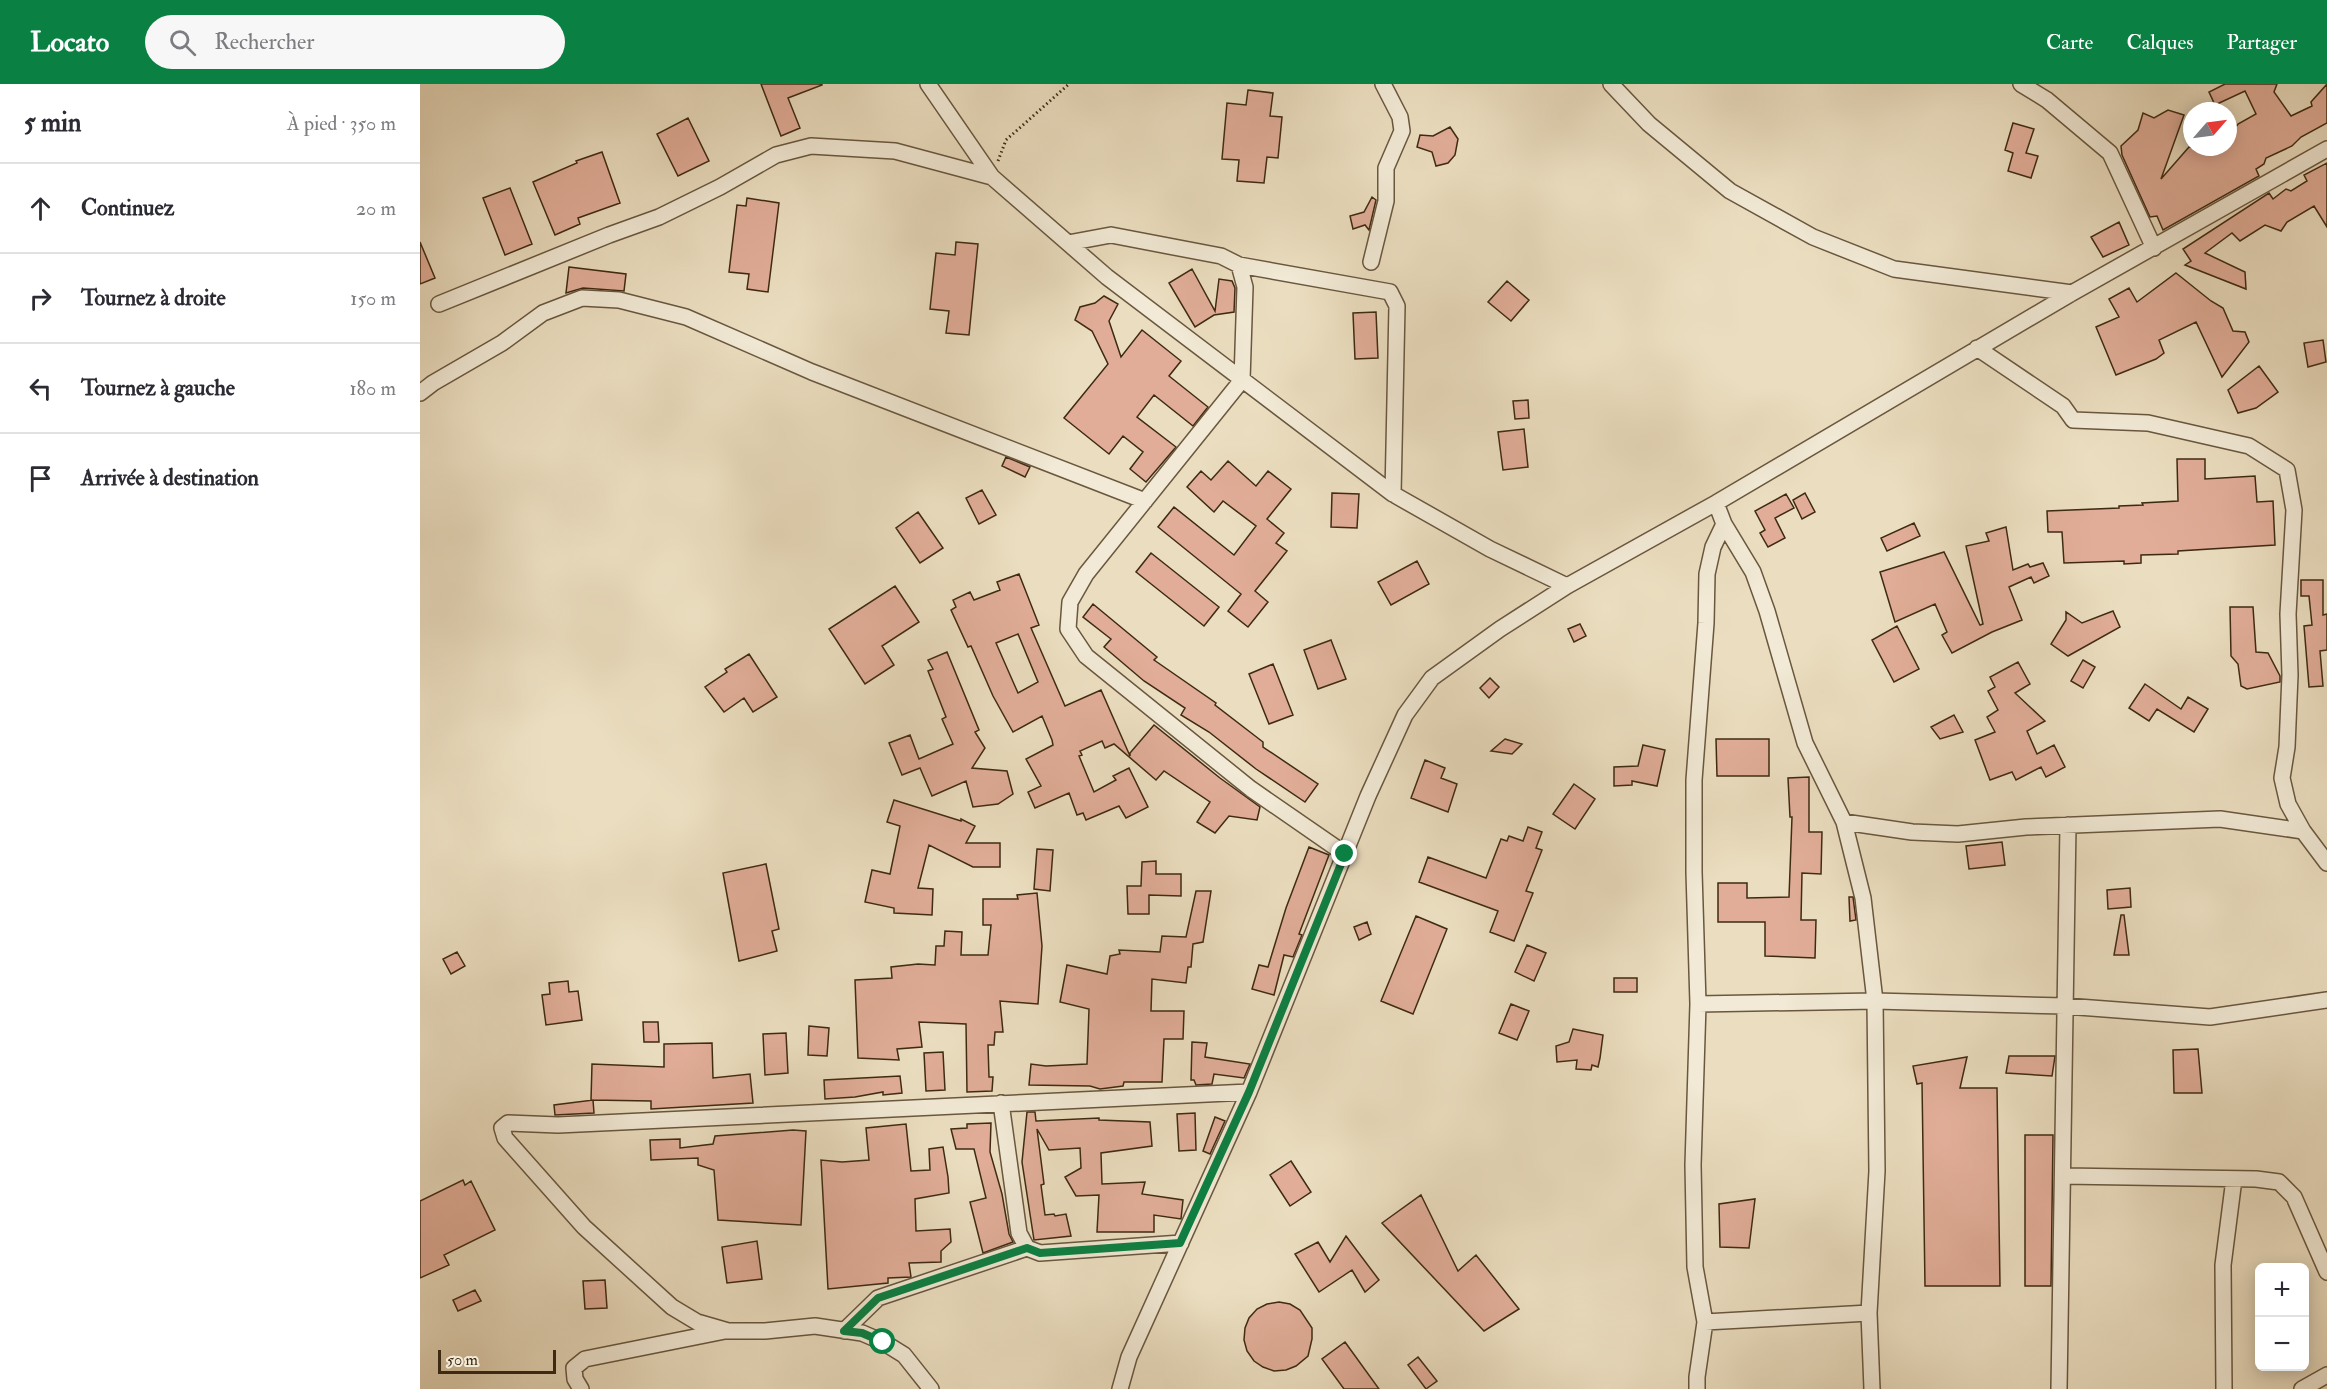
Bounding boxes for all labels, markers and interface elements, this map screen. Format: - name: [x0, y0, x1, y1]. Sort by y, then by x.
- search box: [145, 15, 565, 69]
- text: Locato: [30, 25, 109, 60]
- icon: search: [166, 26, 199, 59]
- text: Rechercher: [214, 28, 314, 56]
- text: Carte: [2046, 29, 2093, 56]
- text: Calques: [2126, 29, 2193, 56]
- text: Partager: [2226, 29, 2297, 56]
- north arrow: [2183, 102, 2237, 156]
- text: 5 min: [24, 107, 81, 139]
- text: À pied · 350 m: [287, 111, 396, 136]
- icon: ahead: [24, 192, 57, 225]
- text: Continuez: [81, 194, 174, 222]
- text: 20 m: [356, 196, 396, 221]
- icon: right: [24, 282, 57, 315]
- text: Tournez à droite: [81, 284, 226, 312]
- text: 150 m: [350, 286, 396, 311]
- icon: left: [24, 372, 57, 405]
- text: Tournez à gauche: [81, 374, 235, 402]
- text: 180 m: [349, 376, 396, 401]
- icon: arrive: [24, 462, 57, 495]
- text: Arrivée à destination: [81, 464, 259, 492]
- route end: [1331, 840, 1357, 866]
- map controls: [2255, 1263, 2309, 1371]
- button: +: [2255, 1263, 2309, 1317]
- button: −: [2255, 1317, 2309, 1371]
- route start: [869, 1328, 895, 1354]
- scale bar: [438, 1347, 556, 1374]
- text: 50 m: [447, 1350, 478, 1370]

